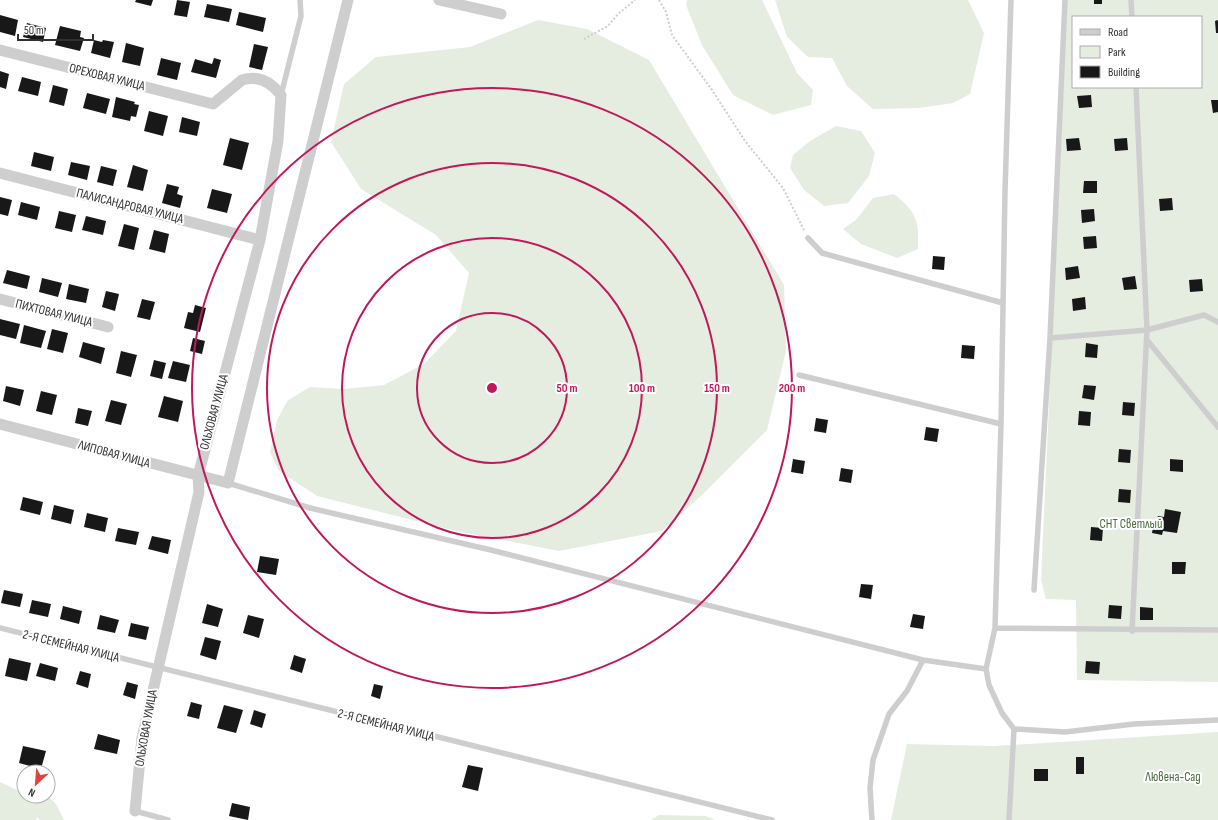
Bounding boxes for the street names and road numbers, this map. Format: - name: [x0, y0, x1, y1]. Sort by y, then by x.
- street label: ОРЕХОВАЯ УЛИЦА: [67, 60, 147, 94]
- street label: ПАЛИСАНДРОВАЯ УЛИЦА: [75, 185, 186, 227]
- street label: ПИХТОВАЯ УЛИЦА: [14, 296, 95, 330]
- street label: ОЛЬХОВАЯ УЛИЦА: [196, 372, 232, 452]
- street label: ЛИПОВАЯ УЛИЦА: [75, 436, 152, 471]
- street label: 2-Я СЕМЕЙНАЯ УЛИЦА: [21, 626, 121, 666]
- street label: ОЛЬХОВАЯ УЛИЦА: [131, 688, 161, 768]
- street label: 2-Я СЕМЕЙНАЯ УЛИЦА: [336, 705, 436, 745]

